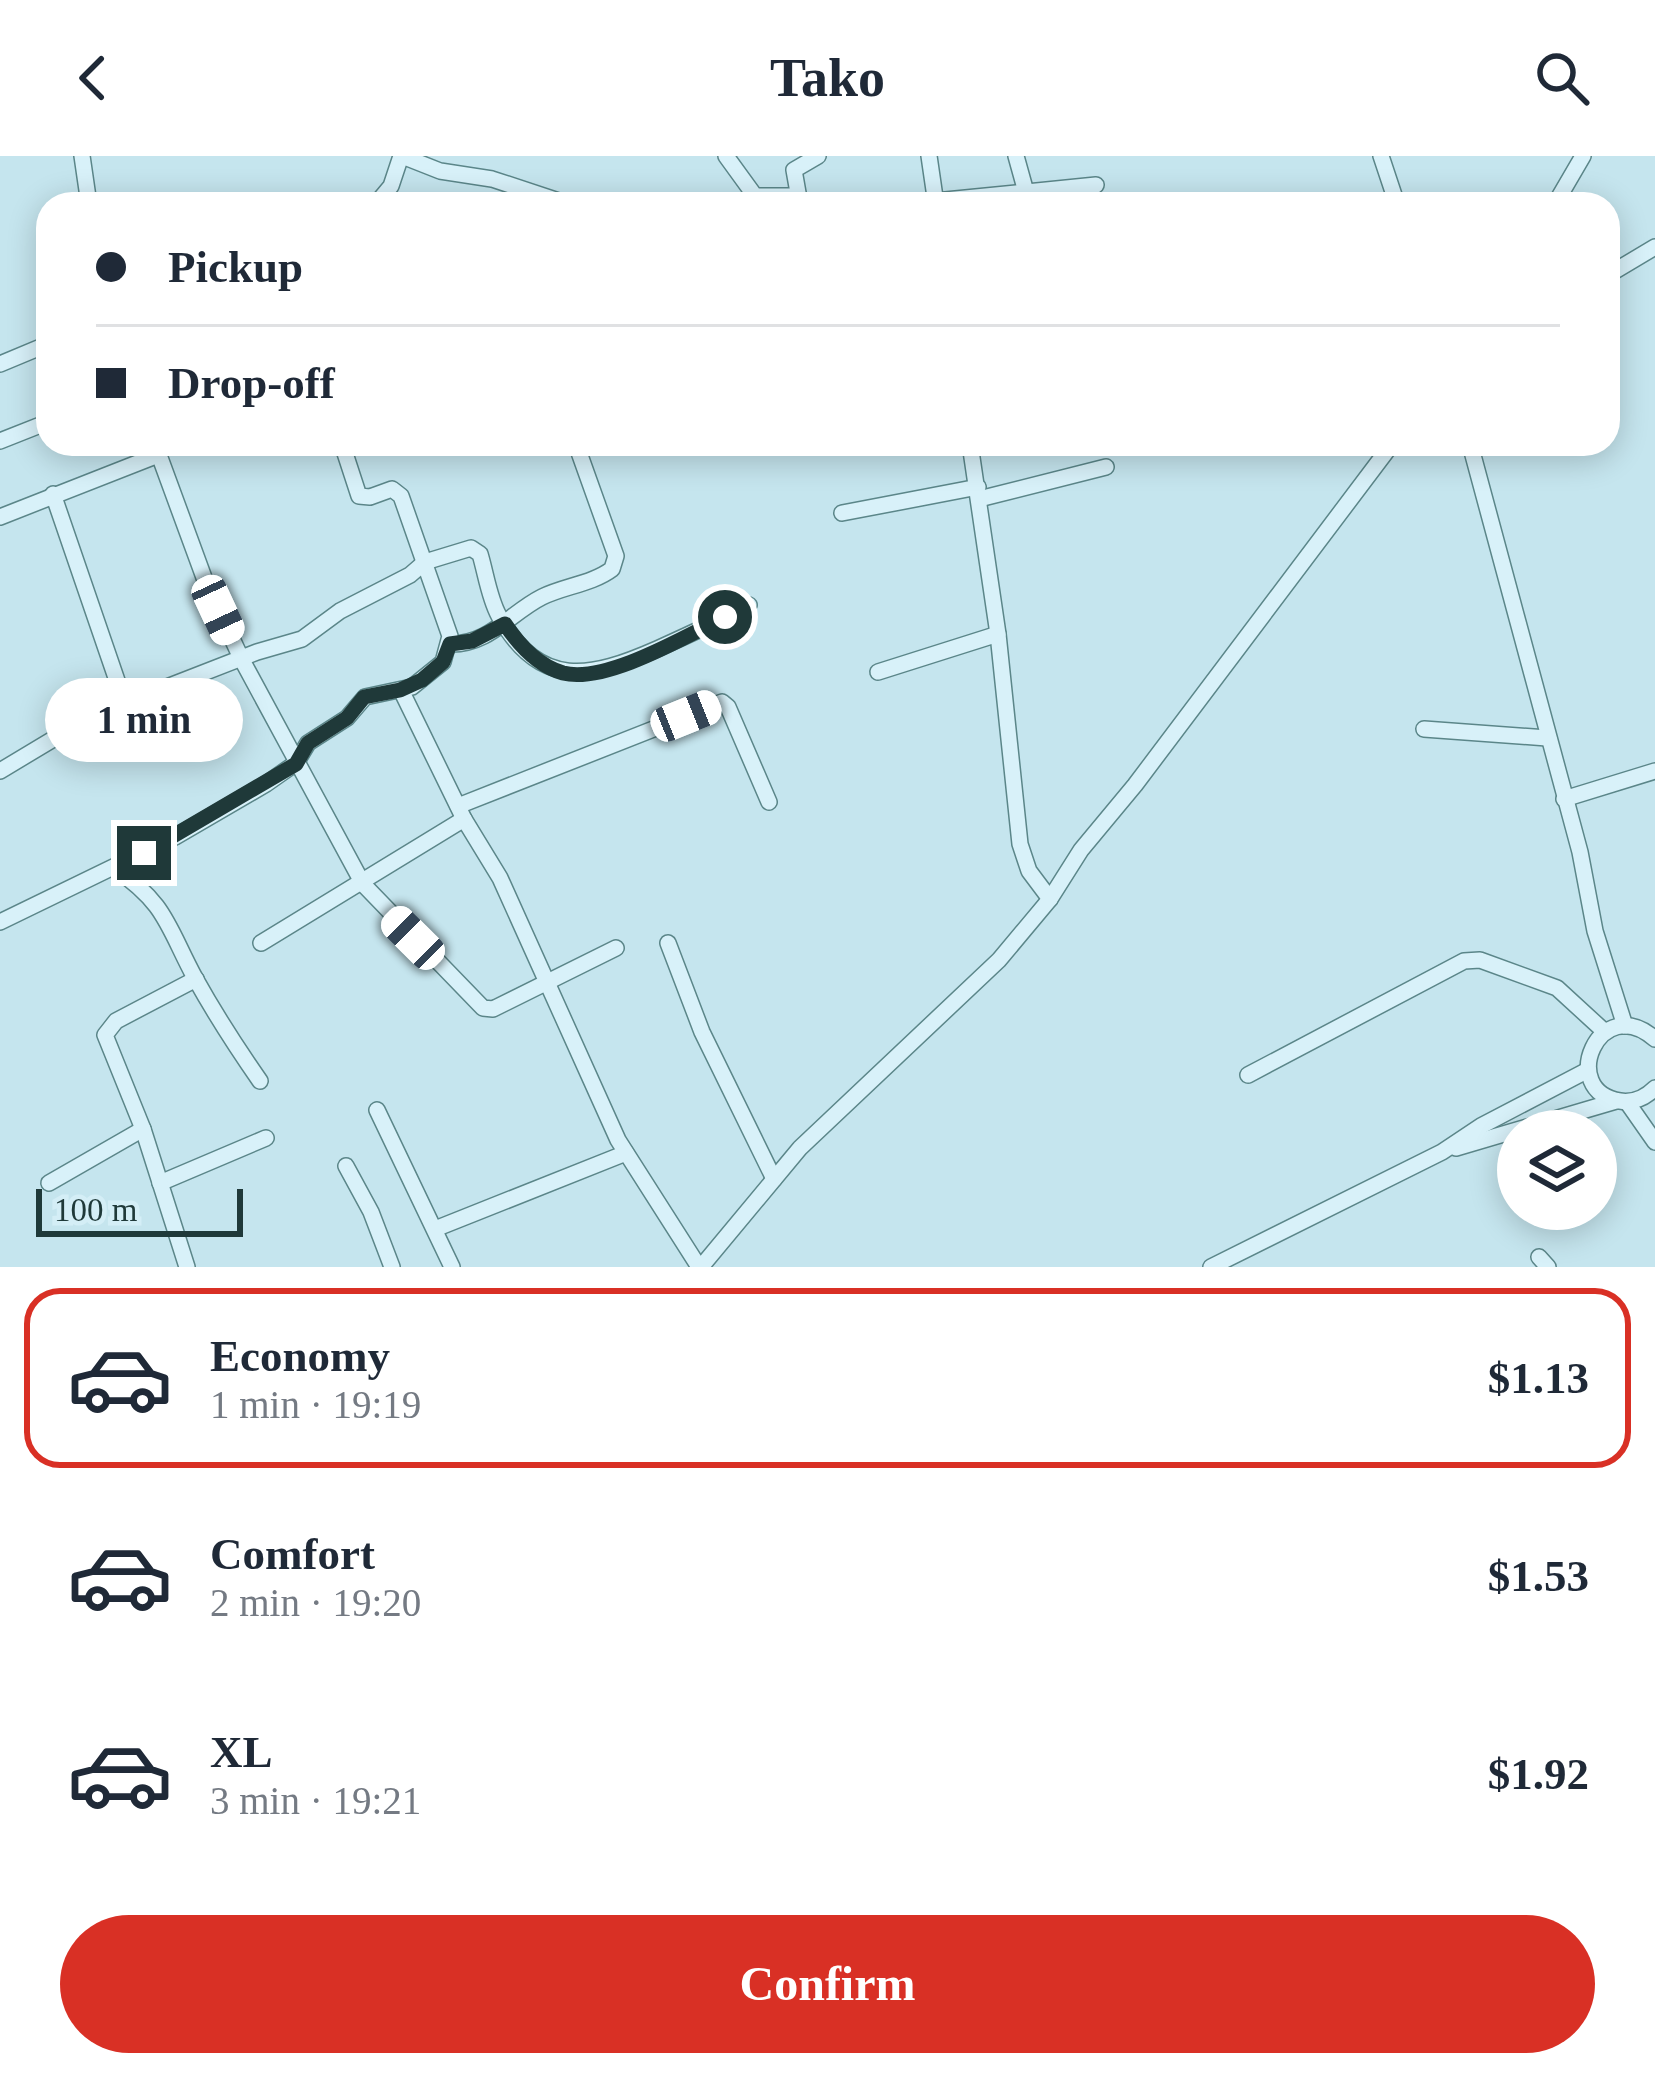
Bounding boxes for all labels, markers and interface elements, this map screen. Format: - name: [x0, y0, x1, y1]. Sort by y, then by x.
- icon: back: [60, 45, 126, 111]
- icon: search: [1529, 45, 1595, 111]
- text: Tako: [770, 48, 885, 108]
- text: Pickup: [168, 242, 303, 292]
- text: Drop-off: [168, 358, 335, 408]
- car: [186, 570, 250, 650]
- route start: [698, 590, 752, 644]
- callout: 1 min: [45, 679, 243, 763]
- car: [646, 686, 726, 746]
- text: 1 min: [97, 698, 191, 741]
- route end: [117, 826, 171, 880]
- car: [375, 900, 451, 976]
- map controls: [1497, 1110, 1617, 1230]
- button: layers: [1497, 1110, 1617, 1230]
- scale bar: [36, 1183, 243, 1236]
- text: 100 m: [54, 1192, 137, 1228]
- icon: car: [66, 1324, 174, 1432]
- text: Economy: [210, 1331, 390, 1381]
- text: $1.13: [1488, 1353, 1589, 1403]
- text: 1 min · 19:19: [210, 1383, 421, 1426]
- icon: car: [66, 1522, 174, 1630]
- text: Comfort: [210, 1529, 375, 1579]
- text: $1.53: [1488, 1551, 1589, 1601]
- text: 2 min · 19:20: [210, 1581, 421, 1624]
- icon: car: [66, 1720, 174, 1828]
- text: XL: [210, 1727, 273, 1777]
- text: $1.92: [1488, 1749, 1589, 1799]
- text: 3 min · 19:21: [210, 1779, 421, 1822]
- button: Confirm: [60, 1915, 1595, 2053]

